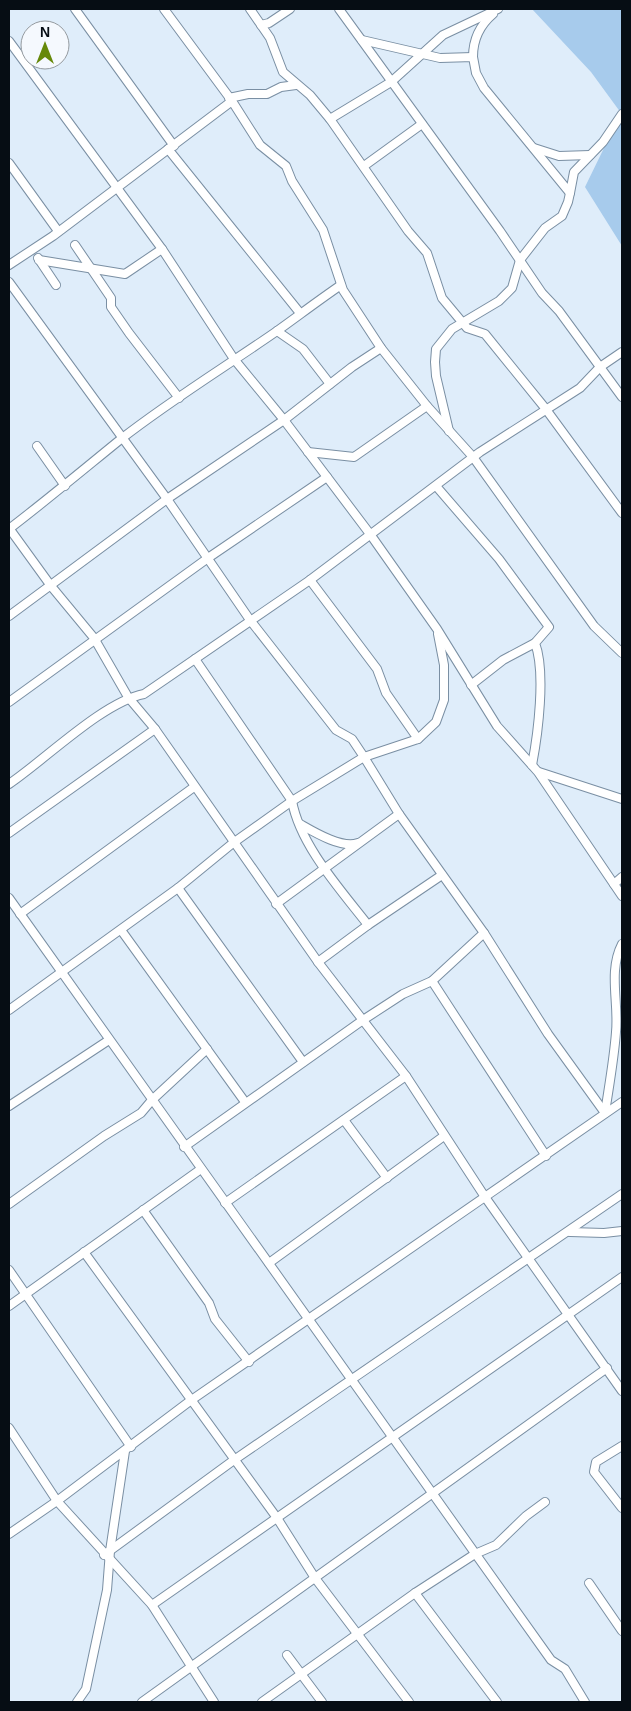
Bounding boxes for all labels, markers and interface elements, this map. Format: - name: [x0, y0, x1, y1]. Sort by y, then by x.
- north arrow: [20, 20, 70, 70]
- text: N: [40, 24, 50, 40]

